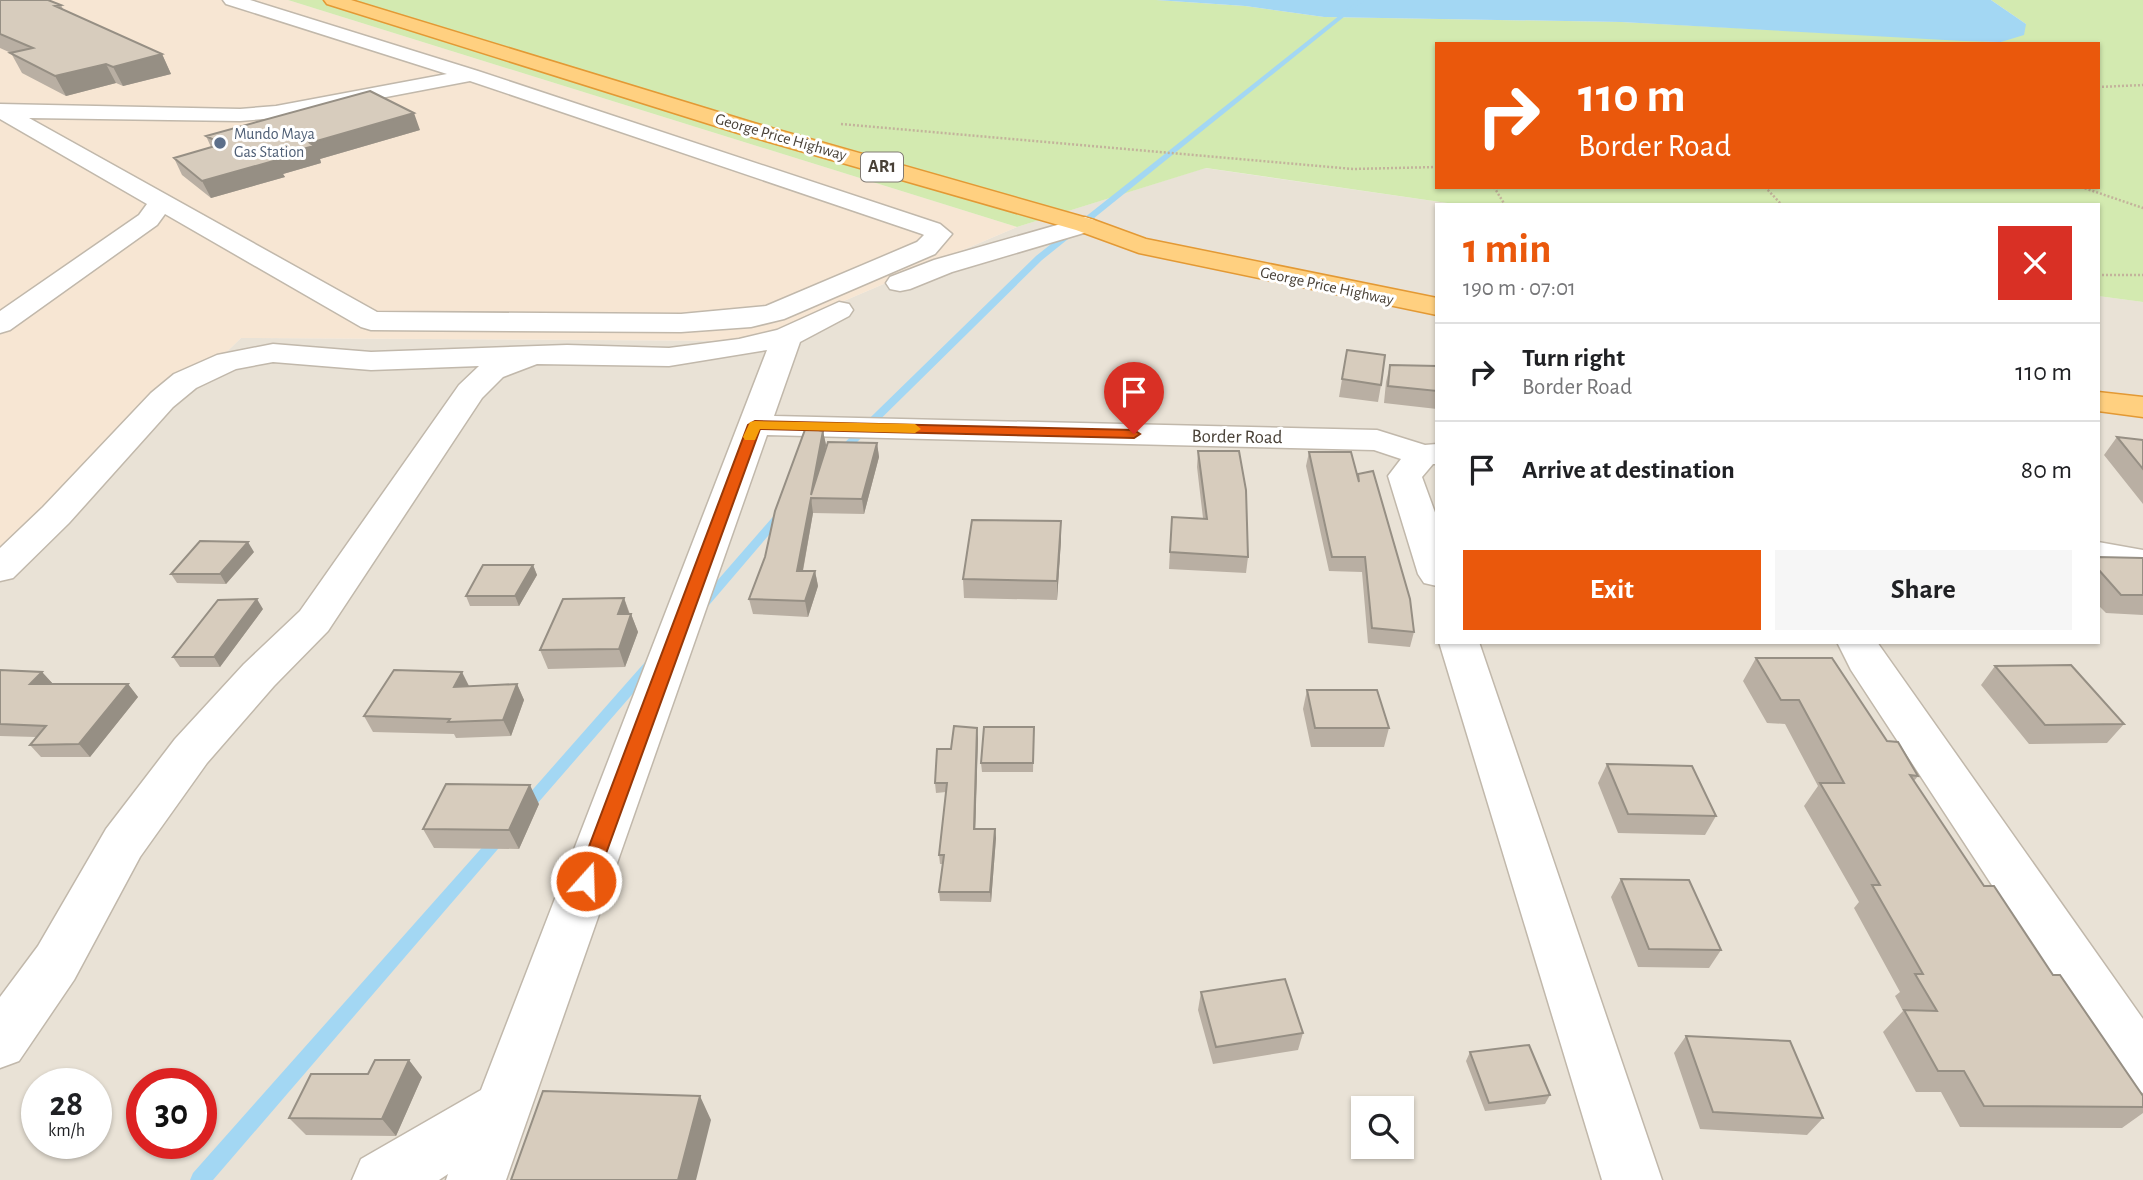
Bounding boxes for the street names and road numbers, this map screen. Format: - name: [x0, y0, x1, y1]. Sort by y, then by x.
- street label: George Price Highway: [713, 111, 849, 164]
- road number: AR1: [861, 152, 903, 182]
- street label: George Price Highway: [1259, 264, 1395, 309]
- street label: Border Road: [1191, 427, 1283, 447]

